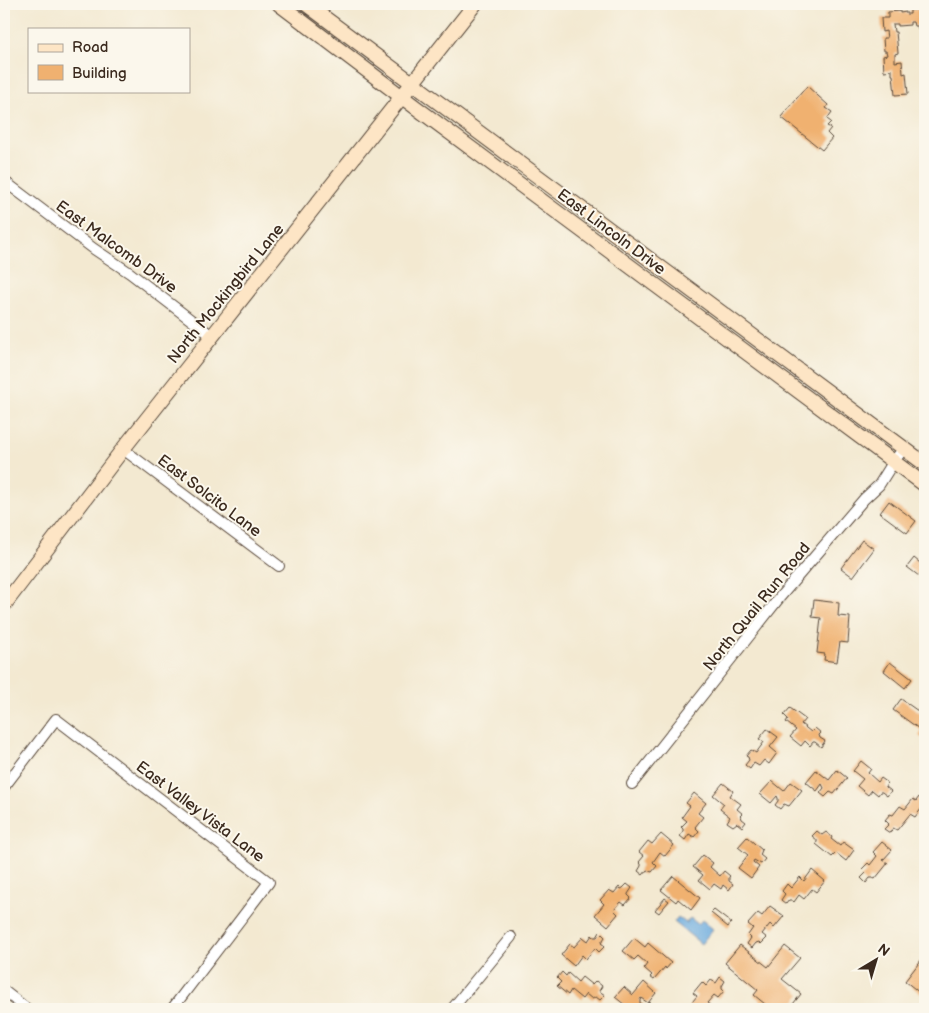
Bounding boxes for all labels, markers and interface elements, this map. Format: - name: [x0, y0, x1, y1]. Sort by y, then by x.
- legend: [28, 28, 190, 92]
- text: Road: [72, 38, 108, 57]
- text: Building: [72, 64, 127, 83]
- street label: East Lincoln Drive: [553, 185, 669, 279]
- street label: East Malcomb Drive: [52, 197, 181, 298]
- street label: North Mockingbird Lane: [164, 220, 289, 368]
- street label: East Solcito Lane: [153, 451, 265, 542]
- street label: North Quail Run Road: [700, 539, 815, 675]
- street label: East Valley Vista Lane: [132, 758, 269, 867]
- north arrow: [852, 936, 902, 986]
- text: N: [874, 940, 893, 960]

